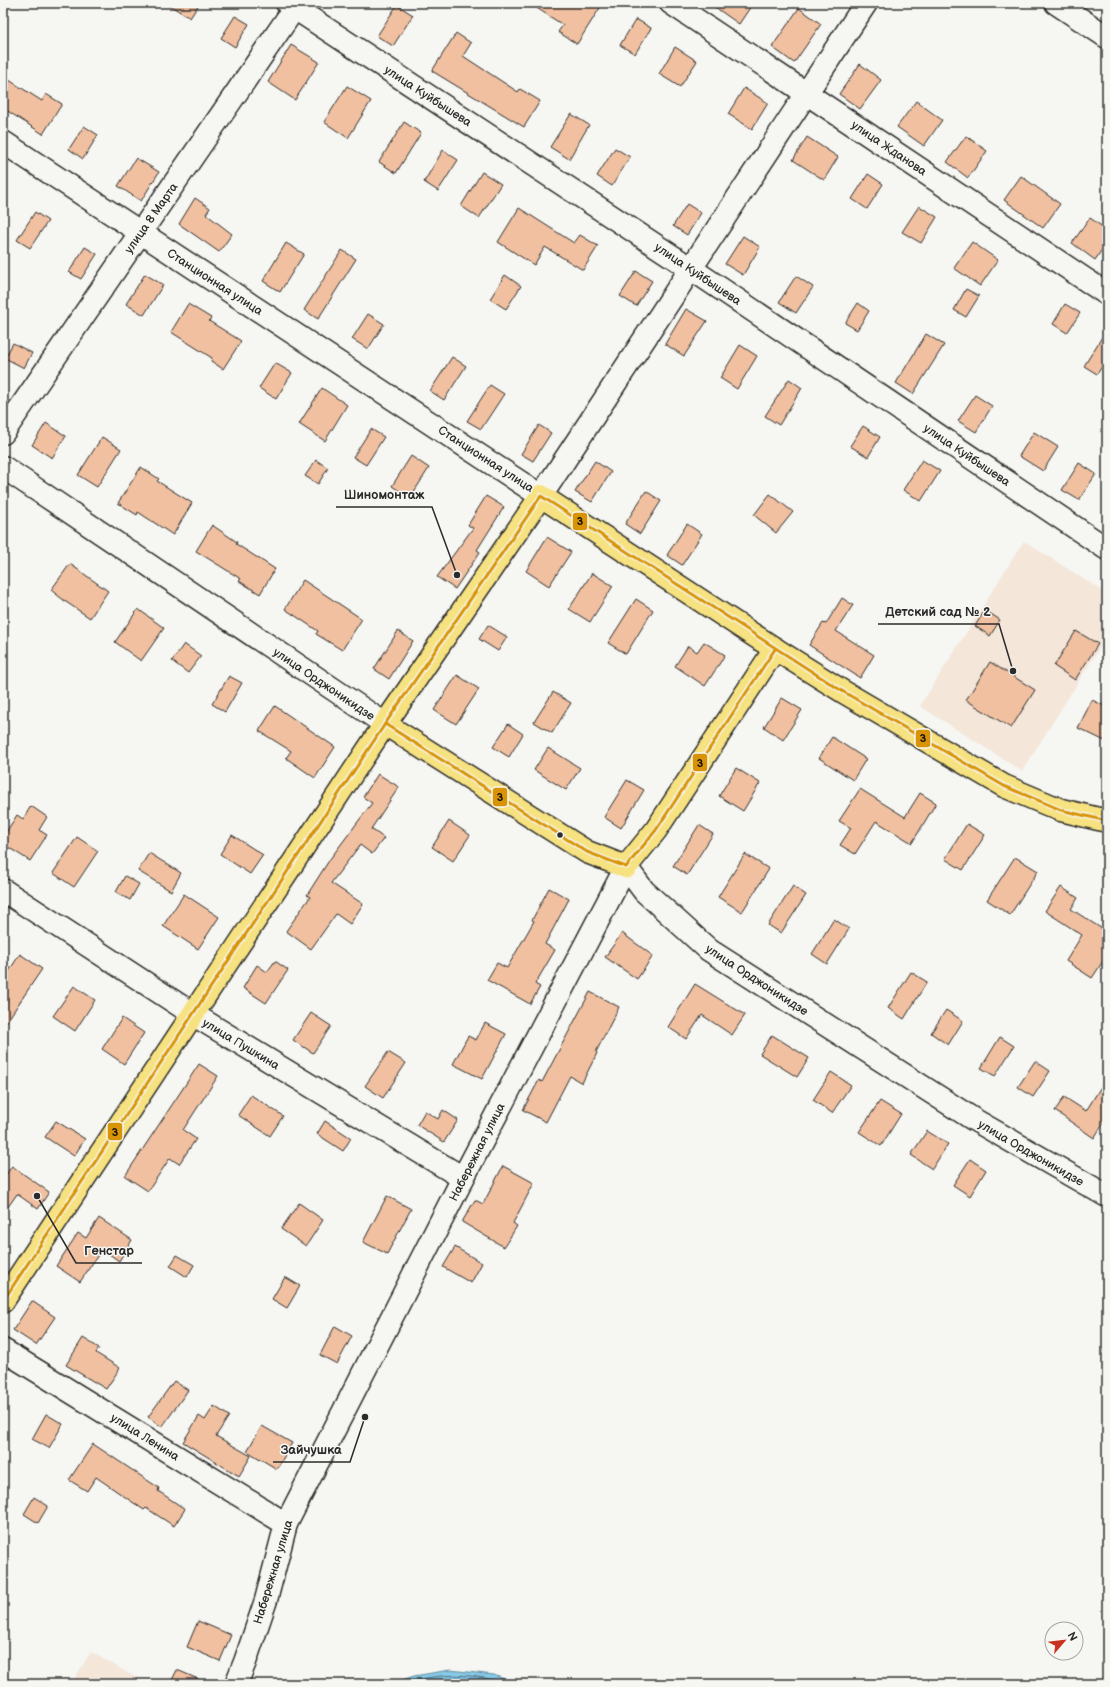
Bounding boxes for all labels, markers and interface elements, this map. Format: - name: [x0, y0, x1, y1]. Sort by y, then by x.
- street label: улица Куйбышева: [381, 63, 474, 130]
- street label: улица Жданова: [848, 118, 929, 179]
- street label: улица 8 Марта: [122, 180, 181, 256]
- street label: улица Куйбышева: [652, 240, 744, 309]
- street label: Станционная улица: [164, 246, 265, 319]
- street label: улица Куйбышева: [921, 421, 1013, 490]
- street label: Станционная улица: [435, 423, 536, 496]
- callout: Шиномонтаж: [336, 482, 432, 507]
- text: Шиномонтаж: [344, 487, 425, 503]
- line badge: 3: [572, 512, 588, 531]
- text: 3: [577, 515, 584, 528]
- callout: Детский сад № 2: [878, 599, 999, 624]
- text: Детский сад № 2: [885, 604, 991, 620]
- street label: улица Орджоникидзе: [270, 645, 378, 724]
- line badge: 3: [915, 729, 931, 748]
- text: 3: [920, 732, 927, 745]
- line badge: 3: [692, 753, 708, 772]
- text: 3: [697, 757, 704, 770]
- line badge: 3: [492, 787, 508, 807]
- text: 3: [497, 791, 504, 804]
- unlabelled marker: [555, 830, 565, 840]
- street label: улица Орджоникидзе: [703, 942, 811, 1019]
- street label: улица Пушкина: [200, 1016, 282, 1073]
- street label: Набережная улица: [446, 1101, 509, 1204]
- street label: улица Орджоникидзе: [975, 1117, 1087, 1190]
- line badge: 3: [107, 1122, 123, 1141]
- text: 3: [112, 1126, 119, 1139]
- callout: Генстар: [76, 1238, 142, 1263]
- text: Генстар: [84, 1243, 134, 1259]
- street label: улица Ленина: [108, 1410, 182, 1464]
- callout: Зайчушка: [273, 1437, 350, 1462]
- text: Зайчушка: [280, 1442, 342, 1458]
- street label: Набережная улица: [251, 1518, 296, 1626]
- north arrow: [1044, 1621, 1084, 1661]
- text: N: [1065, 1630, 1080, 1643]

